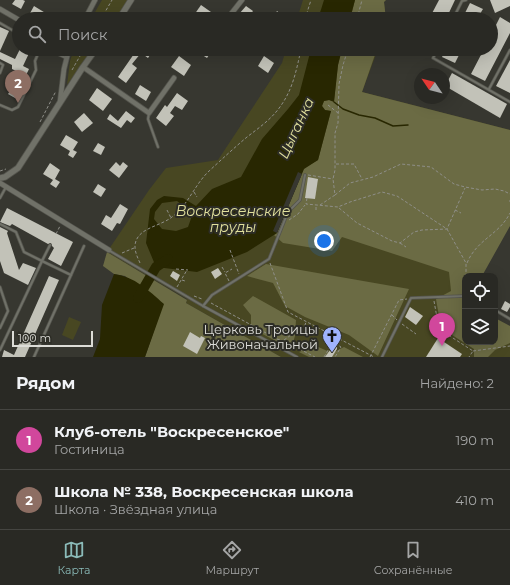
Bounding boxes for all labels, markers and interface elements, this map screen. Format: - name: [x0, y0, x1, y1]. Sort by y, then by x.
- search box: [12, 12, 498, 56]
- icon: search: [26, 23, 48, 45]
- text: Поиск: [58, 25, 107, 44]
- north arrow: [414, 68, 450, 104]
- pin: 2: [5, 70, 31, 103]
- water label: Цыганка: [274, 95, 318, 161]
- water label: Воскресенские пруды: [176, 202, 290, 236]
- your location: [314, 231, 334, 251]
- map controls: [462, 273, 498, 345]
- button: locate: [462, 273, 498, 309]
- button: layers: [462, 309, 498, 345]
- pin: 1: [429, 313, 455, 346]
- place label: Церковь Троицы Живоначальной: [204, 321, 318, 352]
- church icon: Церковь Троицы Живоначальной: [321, 325, 343, 353]
- scale bar: [12, 329, 93, 348]
- text: 100 m: [18, 331, 51, 345]
- text: Рядом: [16, 373, 75, 393]
- text: Найдено: 2: [420, 375, 494, 391]
- text: Клуб-отель "Воскресенское": [54, 422, 289, 441]
- text: 1: [26, 432, 32, 448]
- text: 190 m: [456, 432, 494, 448]
- text: Гостиница: [54, 441, 125, 457]
- text: Школа № 338, Воскресенская школа: [54, 482, 353, 501]
- text: 2: [25, 492, 33, 508]
- text: 410 m: [455, 492, 494, 508]
- text: Школа · Звёздная улица: [54, 501, 217, 517]
- tab: Карта: [57, 539, 90, 577]
- tab: Маршрут: [205, 539, 259, 577]
- tab: Сохранённые: [374, 539, 453, 577]

